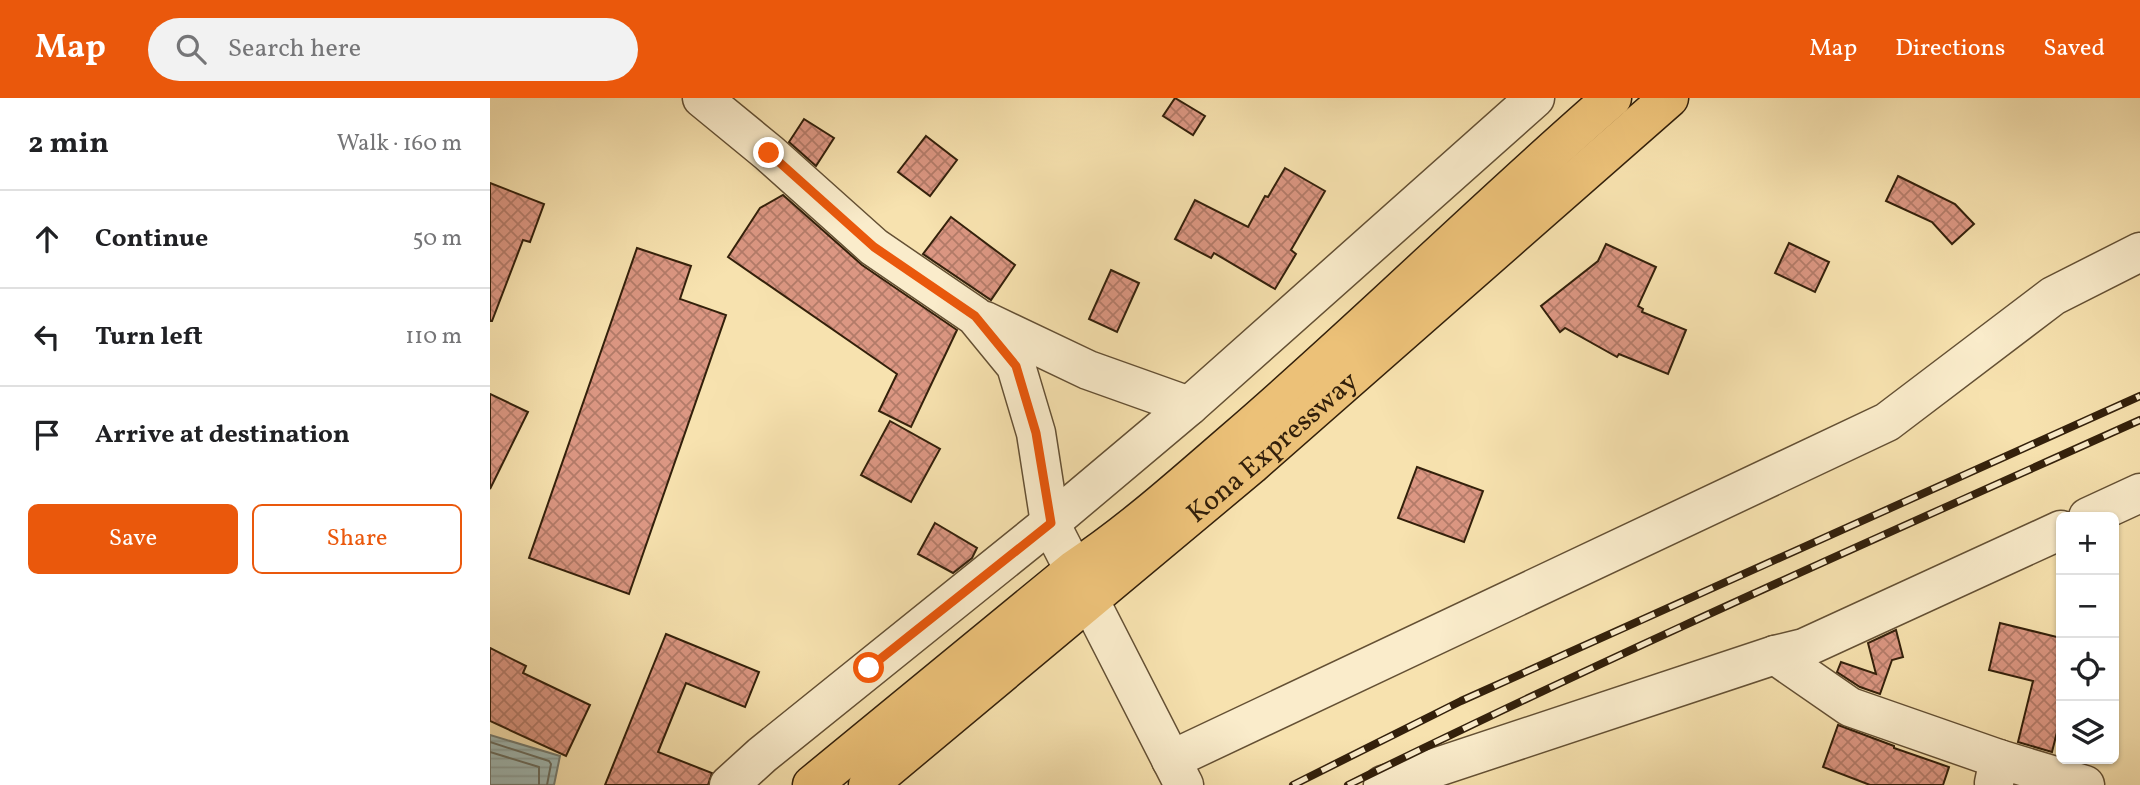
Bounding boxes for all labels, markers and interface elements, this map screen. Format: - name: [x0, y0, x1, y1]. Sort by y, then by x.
- search box: [148, 18, 638, 81]
- text: Map: [35, 26, 106, 72]
- icon: search: [172, 30, 210, 68]
- text: Search here: [228, 31, 361, 67]
- text: Map: [1809, 32, 1857, 66]
- text: Directions: [1895, 32, 2005, 66]
- text: Saved: [2043, 32, 2105, 66]
- text: 2 min: [28, 123, 109, 165]
- text: Walk · 160 m: [337, 128, 462, 160]
- route end: [753, 137, 784, 168]
- icon: ahead: [28, 220, 66, 258]
- text: Continue: [95, 221, 208, 257]
- text: 50 m: [413, 223, 462, 255]
- icon: left: [28, 318, 66, 356]
- text: Turn left: [95, 319, 203, 355]
- text: 110 m: [405, 321, 462, 353]
- street label: Kona Expressway: [1179, 363, 1367, 533]
- icon: arrive: [28, 416, 66, 454]
- text: Arrive at destination: [95, 417, 350, 453]
- button: Save: [28, 504, 238, 574]
- button: Share: [252, 504, 462, 574]
- map controls: [2056, 512, 2119, 764]
- button: +: [2056, 512, 2119, 575]
- button: −: [2056, 575, 2119, 638]
- button: locate: [2056, 638, 2119, 701]
- route start: [853, 652, 884, 683]
- button: layers: [2056, 701, 2119, 764]

